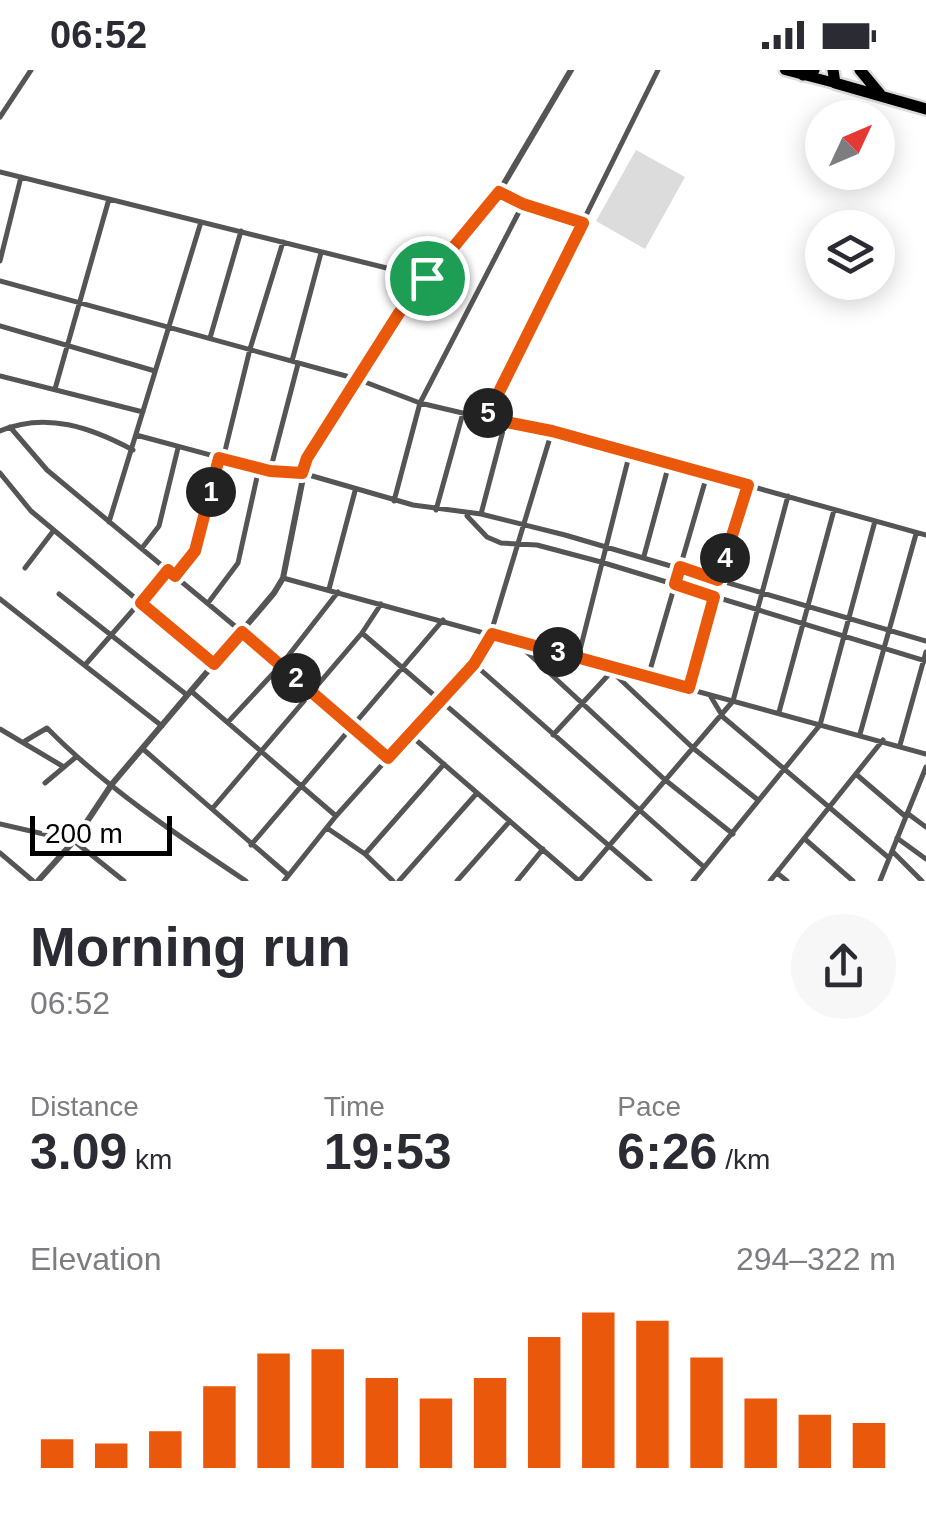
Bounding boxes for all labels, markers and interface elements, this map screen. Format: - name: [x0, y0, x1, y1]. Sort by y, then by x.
- text: 06:52: [50, 14, 147, 56]
- north arrow: [805, 100, 895, 190]
- map controls: [805, 100, 895, 300]
- button: layers: [805, 210, 895, 300]
- pin: [385, 236, 470, 321]
- icon: arrive: [400, 251, 455, 306]
- pin: 5: [463, 388, 513, 438]
- text: 5: [480, 397, 496, 428]
- pin: 1: [186, 467, 236, 517]
- text: 1: [203, 476, 219, 507]
- pin: 4: [700, 533, 750, 583]
- text: 4: [717, 542, 733, 573]
- pin: 3: [533, 627, 583, 677]
- text: 3: [550, 636, 566, 667]
- pin: 2: [271, 653, 321, 703]
- text: 2: [288, 662, 304, 693]
- scale bar: [30, 811, 172, 856]
- text: 200 m: [45, 818, 123, 849]
- button: share: [791, 914, 896, 1019]
- text: Morning run: [30, 916, 351, 978]
- text: 06:52: [30, 985, 110, 1021]
- text: Distance: [30, 1091, 139, 1122]
- text: Time: [324, 1091, 385, 1122]
- text: Pace: [617, 1091, 681, 1122]
- text: 3.09: [30, 1124, 127, 1180]
- text: 19:53: [324, 1124, 452, 1180]
- text: 6:26: [617, 1124, 717, 1180]
- text: km: [127, 1144, 172, 1175]
- text: /km: [717, 1144, 770, 1175]
- text: Elevation: [30, 1241, 162, 1277]
- text: 294–322 m: [736, 1241, 896, 1277]

